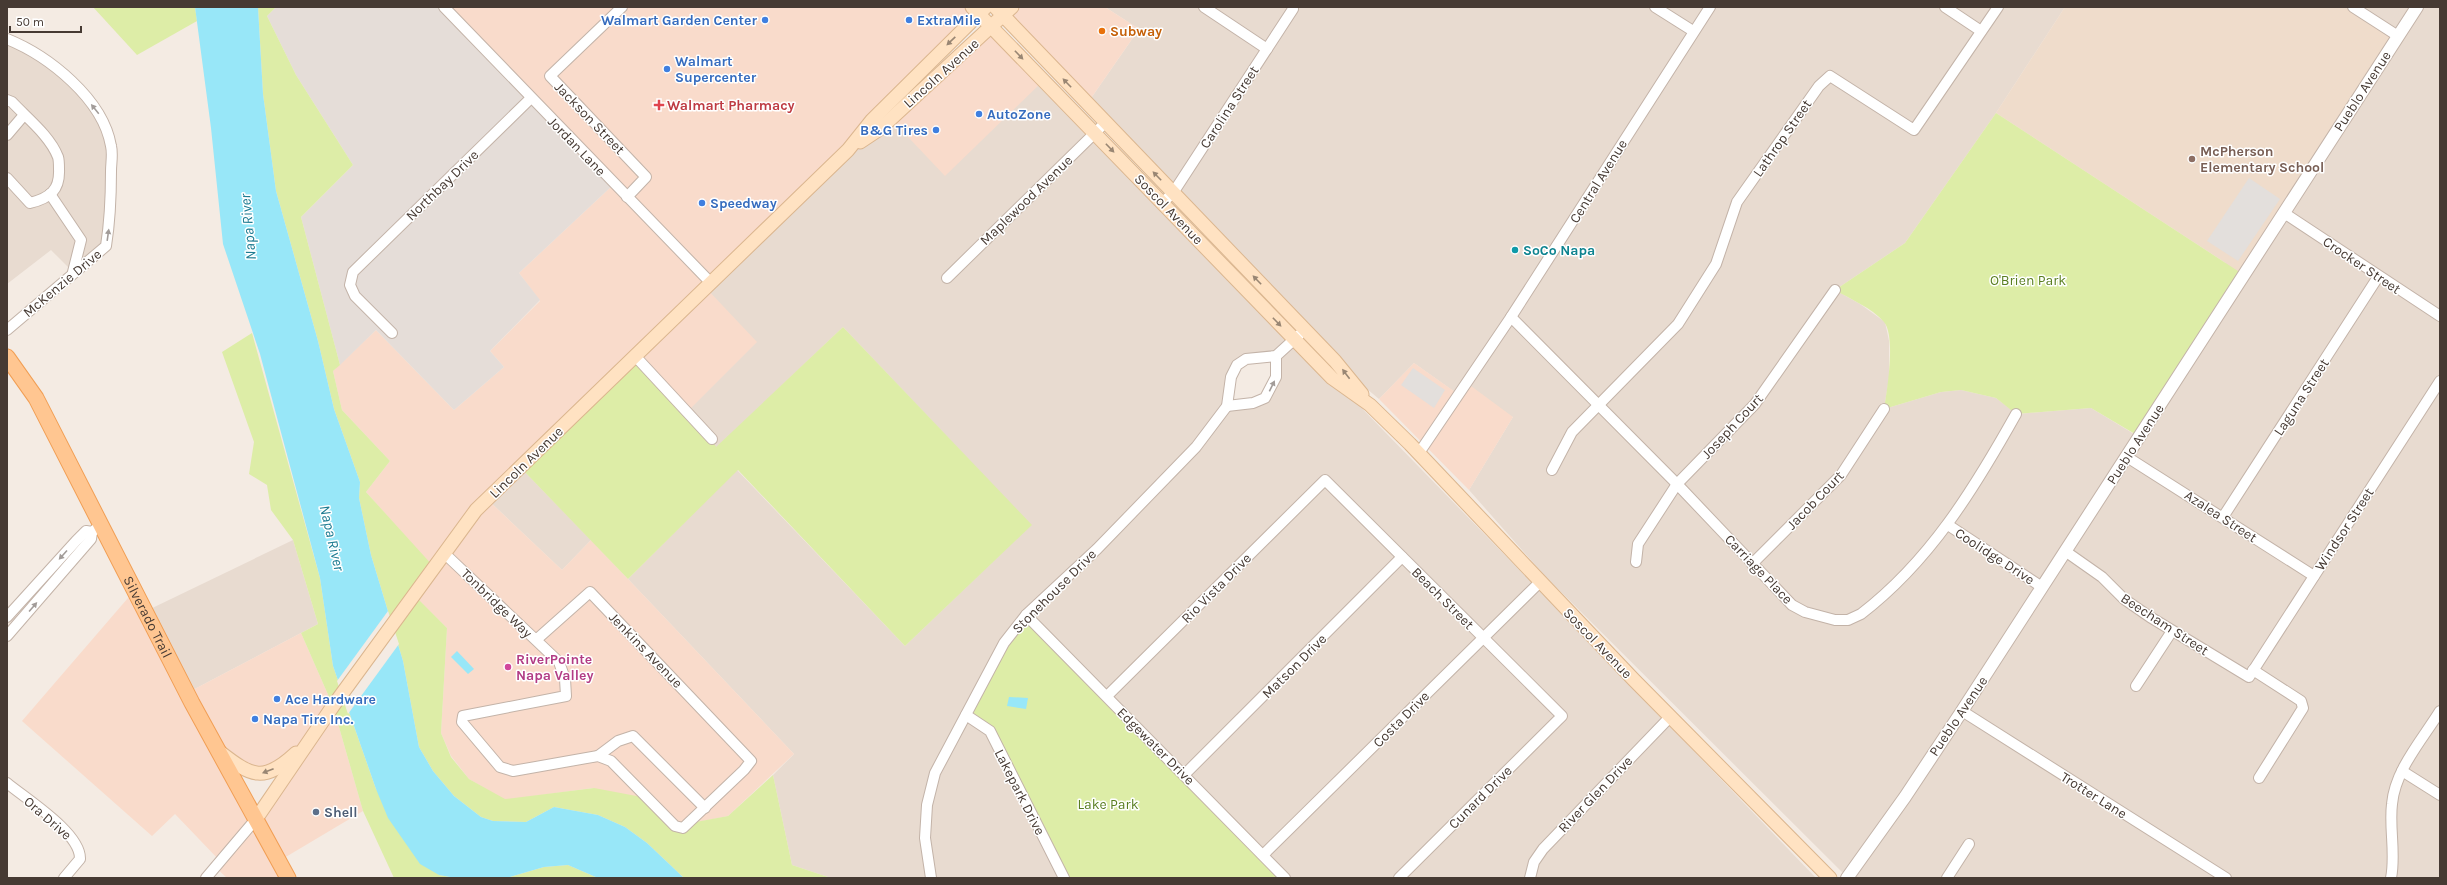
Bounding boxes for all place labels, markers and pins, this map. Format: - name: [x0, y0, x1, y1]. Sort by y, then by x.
- place label: Walmart Garden Center: [601, 12, 757, 29]
- place label: ExtraMile: [917, 12, 981, 29]
- marker: Walmart Garden Center: [760, 15, 770, 25]
- marker: ExtraMile: [904, 15, 914, 25]
- place label: Subway: [1110, 23, 1162, 40]
- marker: Subway: [1097, 26, 1107, 36]
- place label: Walmart Supercenter: [675, 53, 757, 86]
- marker: Walmart Supercenter: [662, 64, 672, 74]
- place label: Walmart Pharmacy: [667, 97, 795, 114]
- marker: Walmart Pharmacy: [654, 100, 664, 110]
- place label: AutoZone: [987, 106, 1051, 123]
- marker: AutoZone: [974, 109, 984, 119]
- place label: B&G Tires: [860, 122, 928, 139]
- marker: B&G Tires: [931, 125, 941, 135]
- place label: McPherson Elementary School: [2200, 143, 2324, 176]
- marker: McPherson Elementary School: [2187, 154, 2197, 164]
- place label: Speedway: [710, 195, 777, 212]
- marker: Speedway: [697, 198, 707, 208]
- place label: SoCo Napa: [1523, 242, 1595, 259]
- marker: SoCo Napa: [1510, 245, 1520, 255]
- place label: RiverPointe Napa Valley: [516, 651, 594, 684]
- marker: RiverPointe Napa Valley: [503, 662, 513, 672]
- place label: Ace Hardware: [285, 691, 376, 708]
- marker: Ace Hardware: [272, 694, 282, 704]
- place label: Napa Tire Inc.: [263, 711, 353, 728]
- marker: Napa Tire Inc.: [250, 714, 260, 724]
- place label: Shell: [324, 804, 358, 821]
- marker: Shell: [311, 807, 321, 817]

